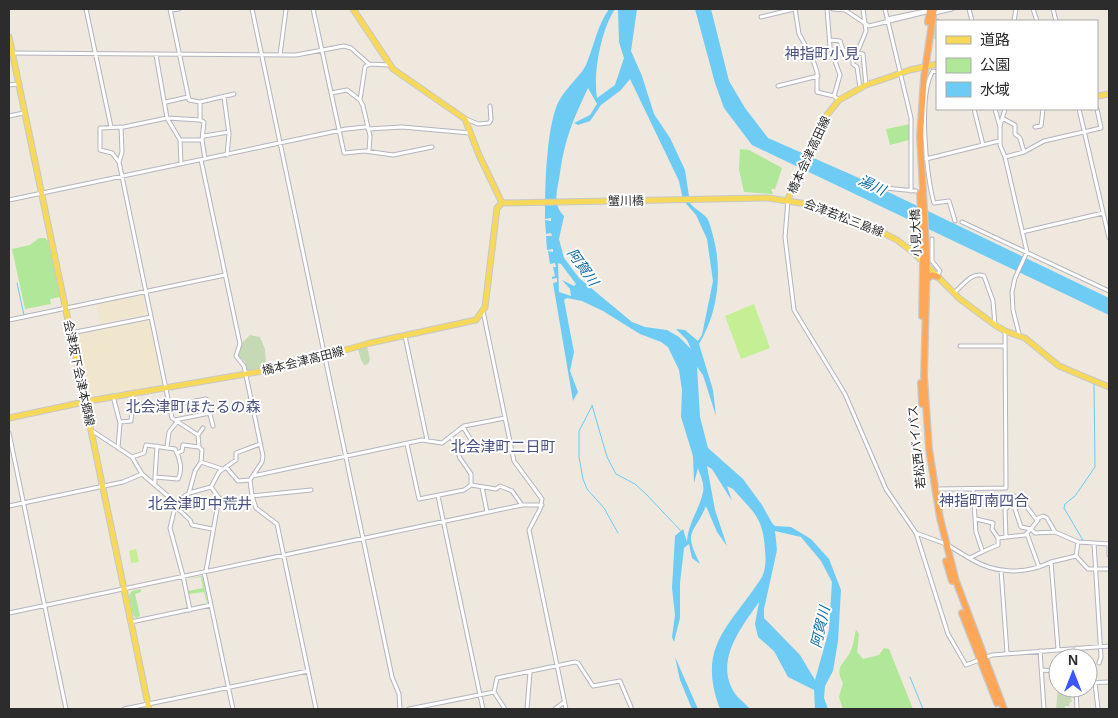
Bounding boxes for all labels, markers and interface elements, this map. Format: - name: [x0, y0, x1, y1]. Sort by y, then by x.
- legend: [936, 20, 1098, 110]
- text: 道路: [980, 31, 1010, 48]
- district label: 神指町小見: [784, 45, 860, 62]
- text: 公園: [980, 56, 1010, 73]
- text: 水域: [980, 81, 1010, 98]
- street label: 橋本会津高田線: [785, 114, 833, 196]
- water label: 湯川: [856, 172, 890, 199]
- street label: 蟹川橋: [608, 194, 644, 208]
- street label: 会津若松三島線: [802, 196, 886, 240]
- street label: 小見大橋: [908, 209, 924, 257]
- water label: 阿賀川: [564, 245, 603, 290]
- street label: 会津坂下会津本郷線: [61, 319, 97, 427]
- street label: 橋本会津高田線: [261, 344, 345, 378]
- district label: 北会津町ほたるの森: [125, 398, 261, 415]
- street label: 若松西バイパス: [906, 405, 928, 489]
- district label: 北会津町二日町: [450, 438, 556, 455]
- district label: 神指町南四合: [939, 492, 1029, 509]
- district label: 北会津町中荒井: [147, 495, 253, 512]
- water label: 阿賀川: [807, 603, 833, 649]
- north arrow: [1048, 648, 1098, 698]
- text: N: [1068, 652, 1078, 668]

